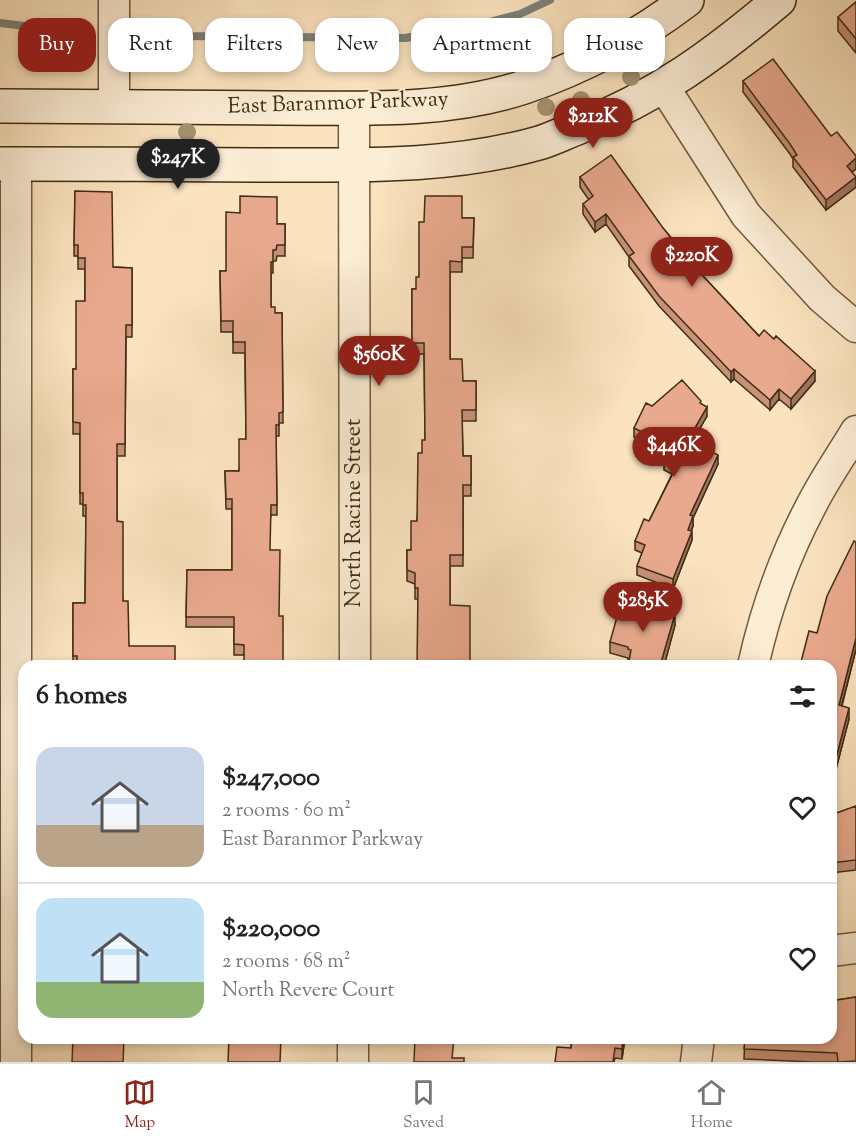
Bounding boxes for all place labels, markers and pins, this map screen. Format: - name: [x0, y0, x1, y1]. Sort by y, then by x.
- pin: $212K: [551, 98, 635, 149]
- pin: $247K: [136, 139, 220, 190]
- pin: $220K: [650, 237, 734, 288]
- pin: $560K: [337, 336, 421, 387]
- pin: $446K: [632, 427, 716, 478]
- pin: $285K: [601, 582, 685, 633]

